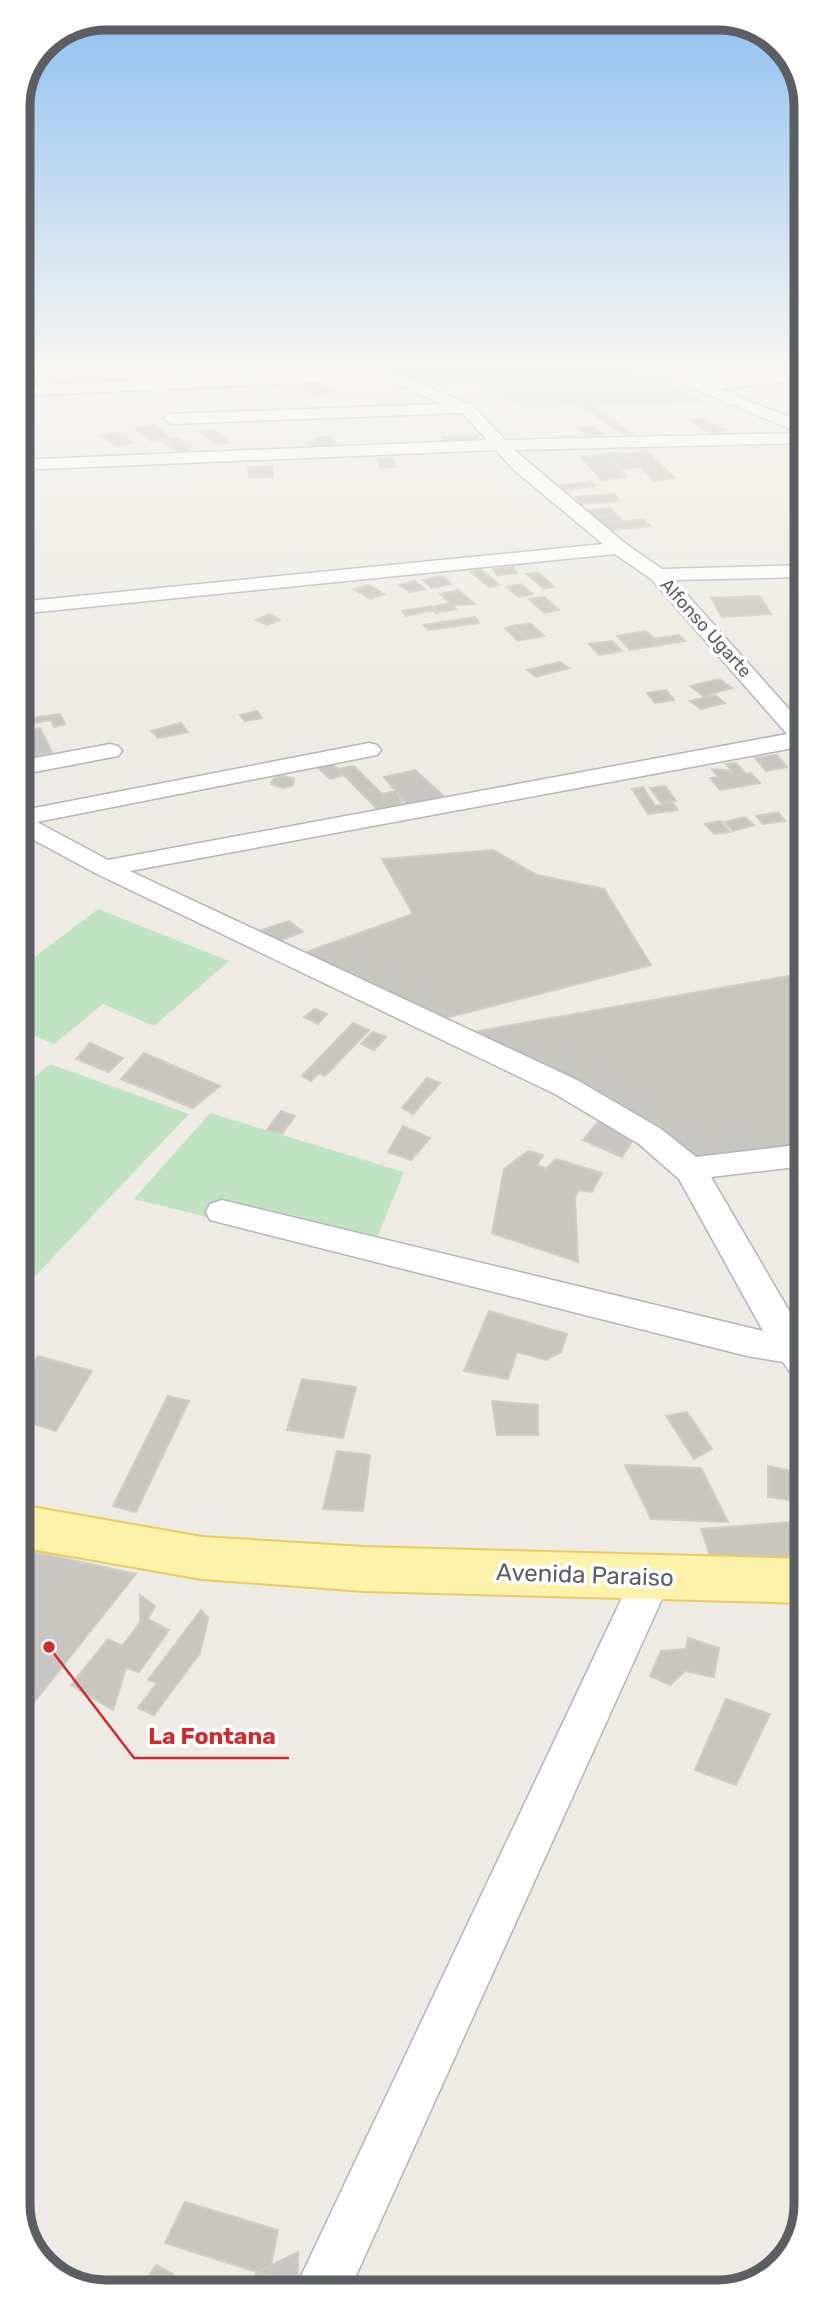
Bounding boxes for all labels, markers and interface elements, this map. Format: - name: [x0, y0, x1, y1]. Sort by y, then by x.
- street label: Alfonso Ugarte: [656, 574, 756, 682]
- street label: Avenida Paraiso: [496, 1558, 674, 1592]
- callout: La Fontana: [134, 1714, 289, 1758]
- text: La Fontana: [148, 1722, 276, 1750]

